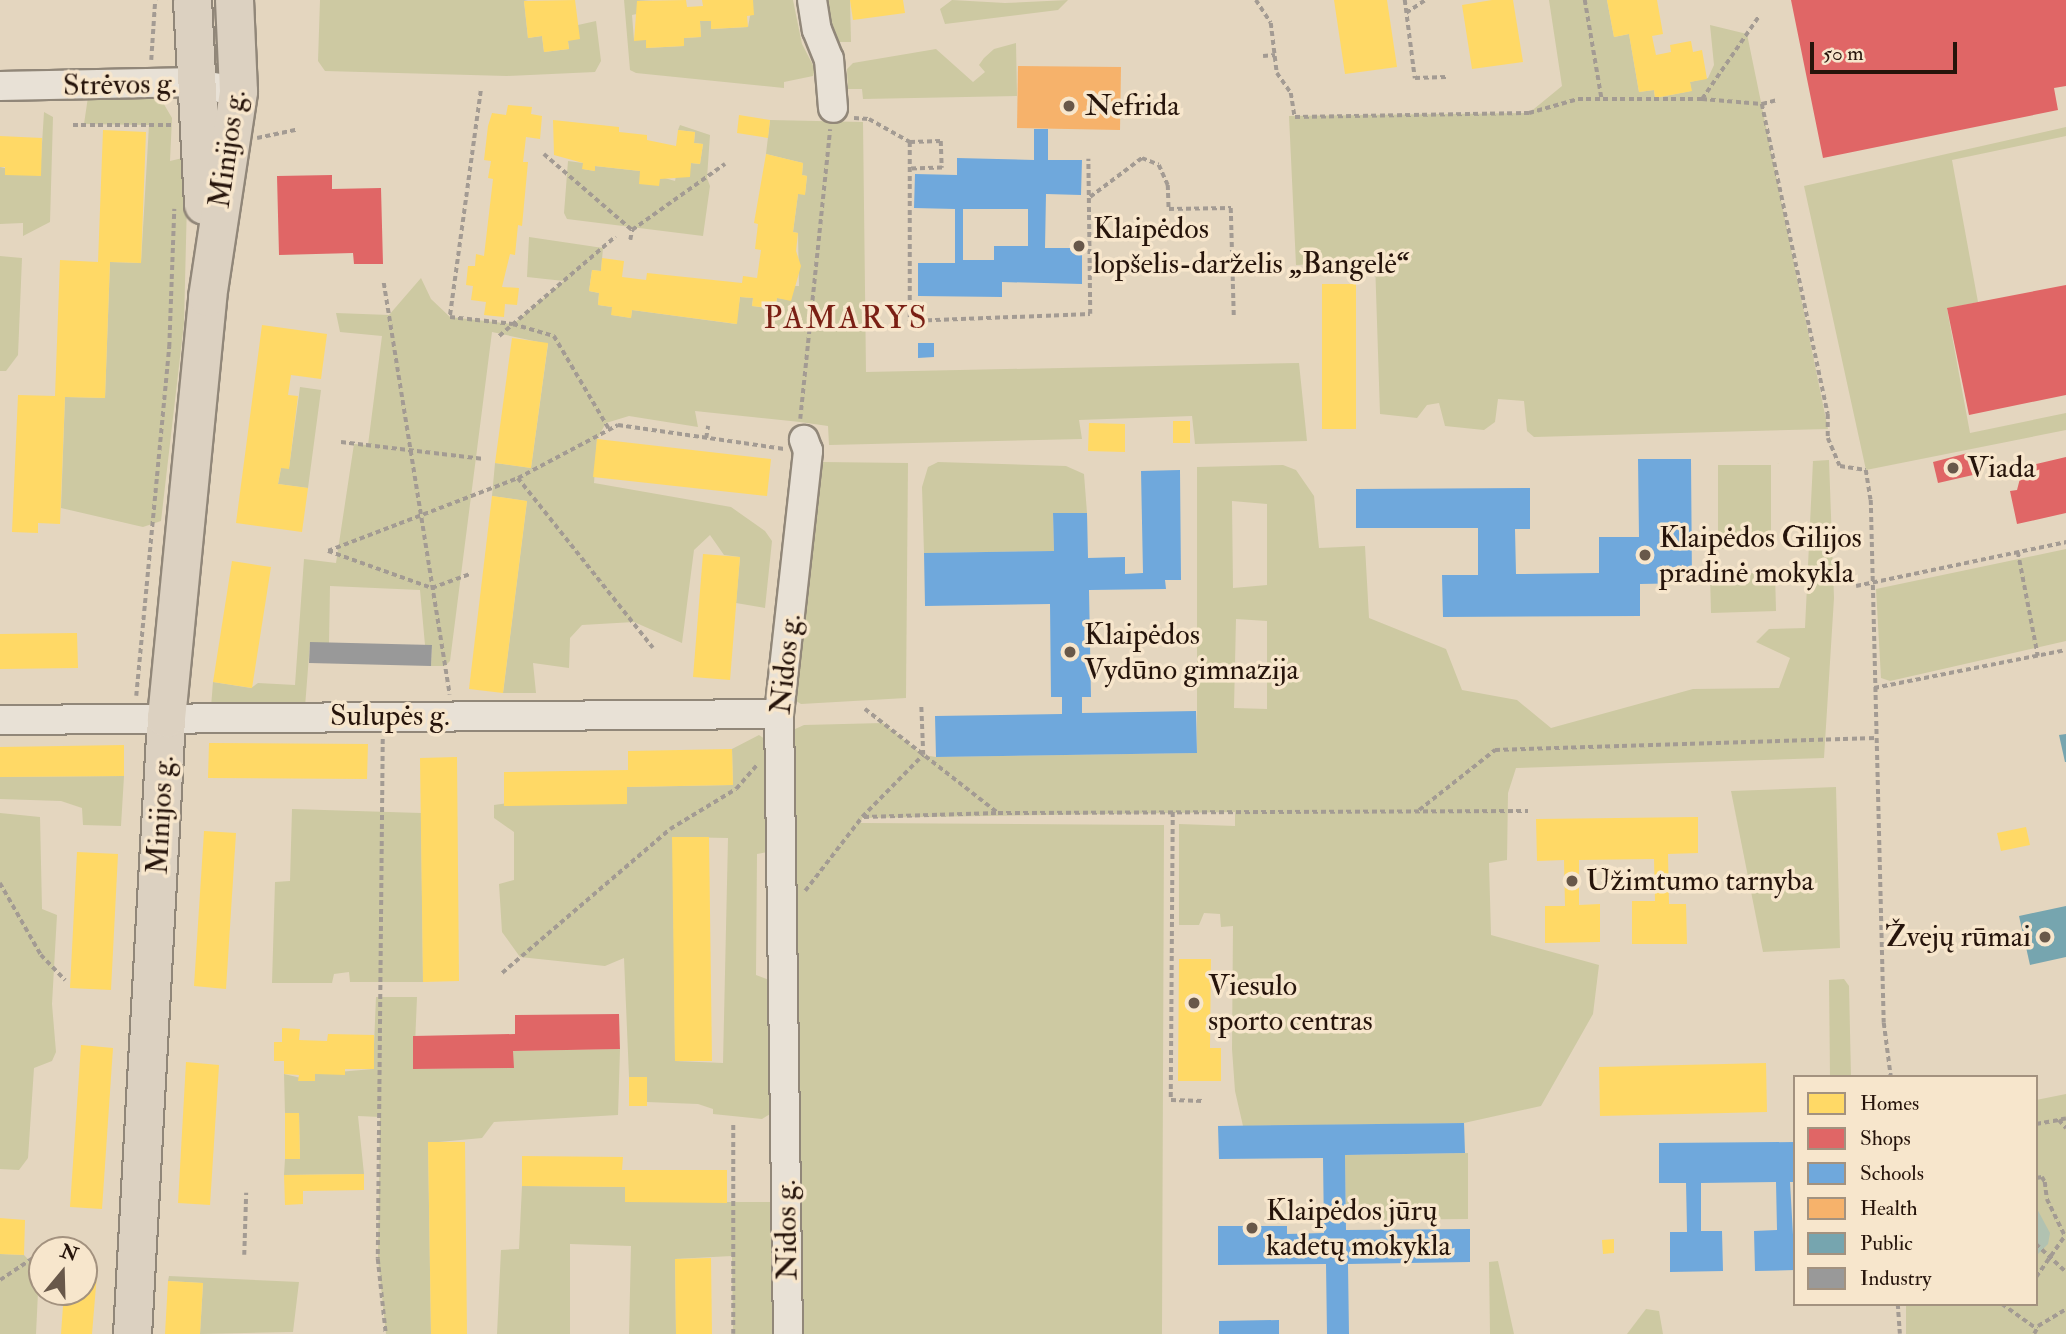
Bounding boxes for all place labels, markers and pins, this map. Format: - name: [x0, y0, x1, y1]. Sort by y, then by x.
- place label: Nefrida: [1085, 88, 1180, 124]
- marker: Nefrida: [1059, 96, 1079, 116]
- place label: Klaipėdos lopšelis-darželis „Bangelė“: [1093, 211, 1410, 282]
- marker: Klaipėdos lopšelis-darželis „Bangelė“: [1071, 238, 1087, 254]
- place label: Viada: [1967, 450, 2036, 486]
- marker: Viada: [1945, 460, 1961, 476]
- place label: Klaipėdos Gilijos pradinė mokykla: [1659, 520, 1862, 590]
- marker: Klaipėdos Gilijos pradinė mokykla: [1637, 547, 1653, 563]
- place label: Klaipėdos Vydūno gimnazija: [1084, 617, 1299, 688]
- marker: Klaipėdos Vydūno gimnazija: [1062, 644, 1078, 660]
- place label: Užimtumo tarnyba: [1586, 863, 1814, 899]
- marker: Užimtumo tarnyba: [1564, 873, 1580, 889]
- place label: Žvejų rūmai: [1885, 919, 2031, 955]
- marker: Žvejų rūmai: [2037, 929, 2053, 945]
- place label: Viesulo sporto centras: [1208, 968, 1373, 1038]
- marker: Viesulo sporto centras: [1186, 995, 1202, 1011]
- place label: Klaipėdos jūrų kadetų mokykla: [1266, 1193, 1451, 1264]
- marker: Klaipėdos jūrų kadetų mokykla: [1244, 1220, 1260, 1236]

